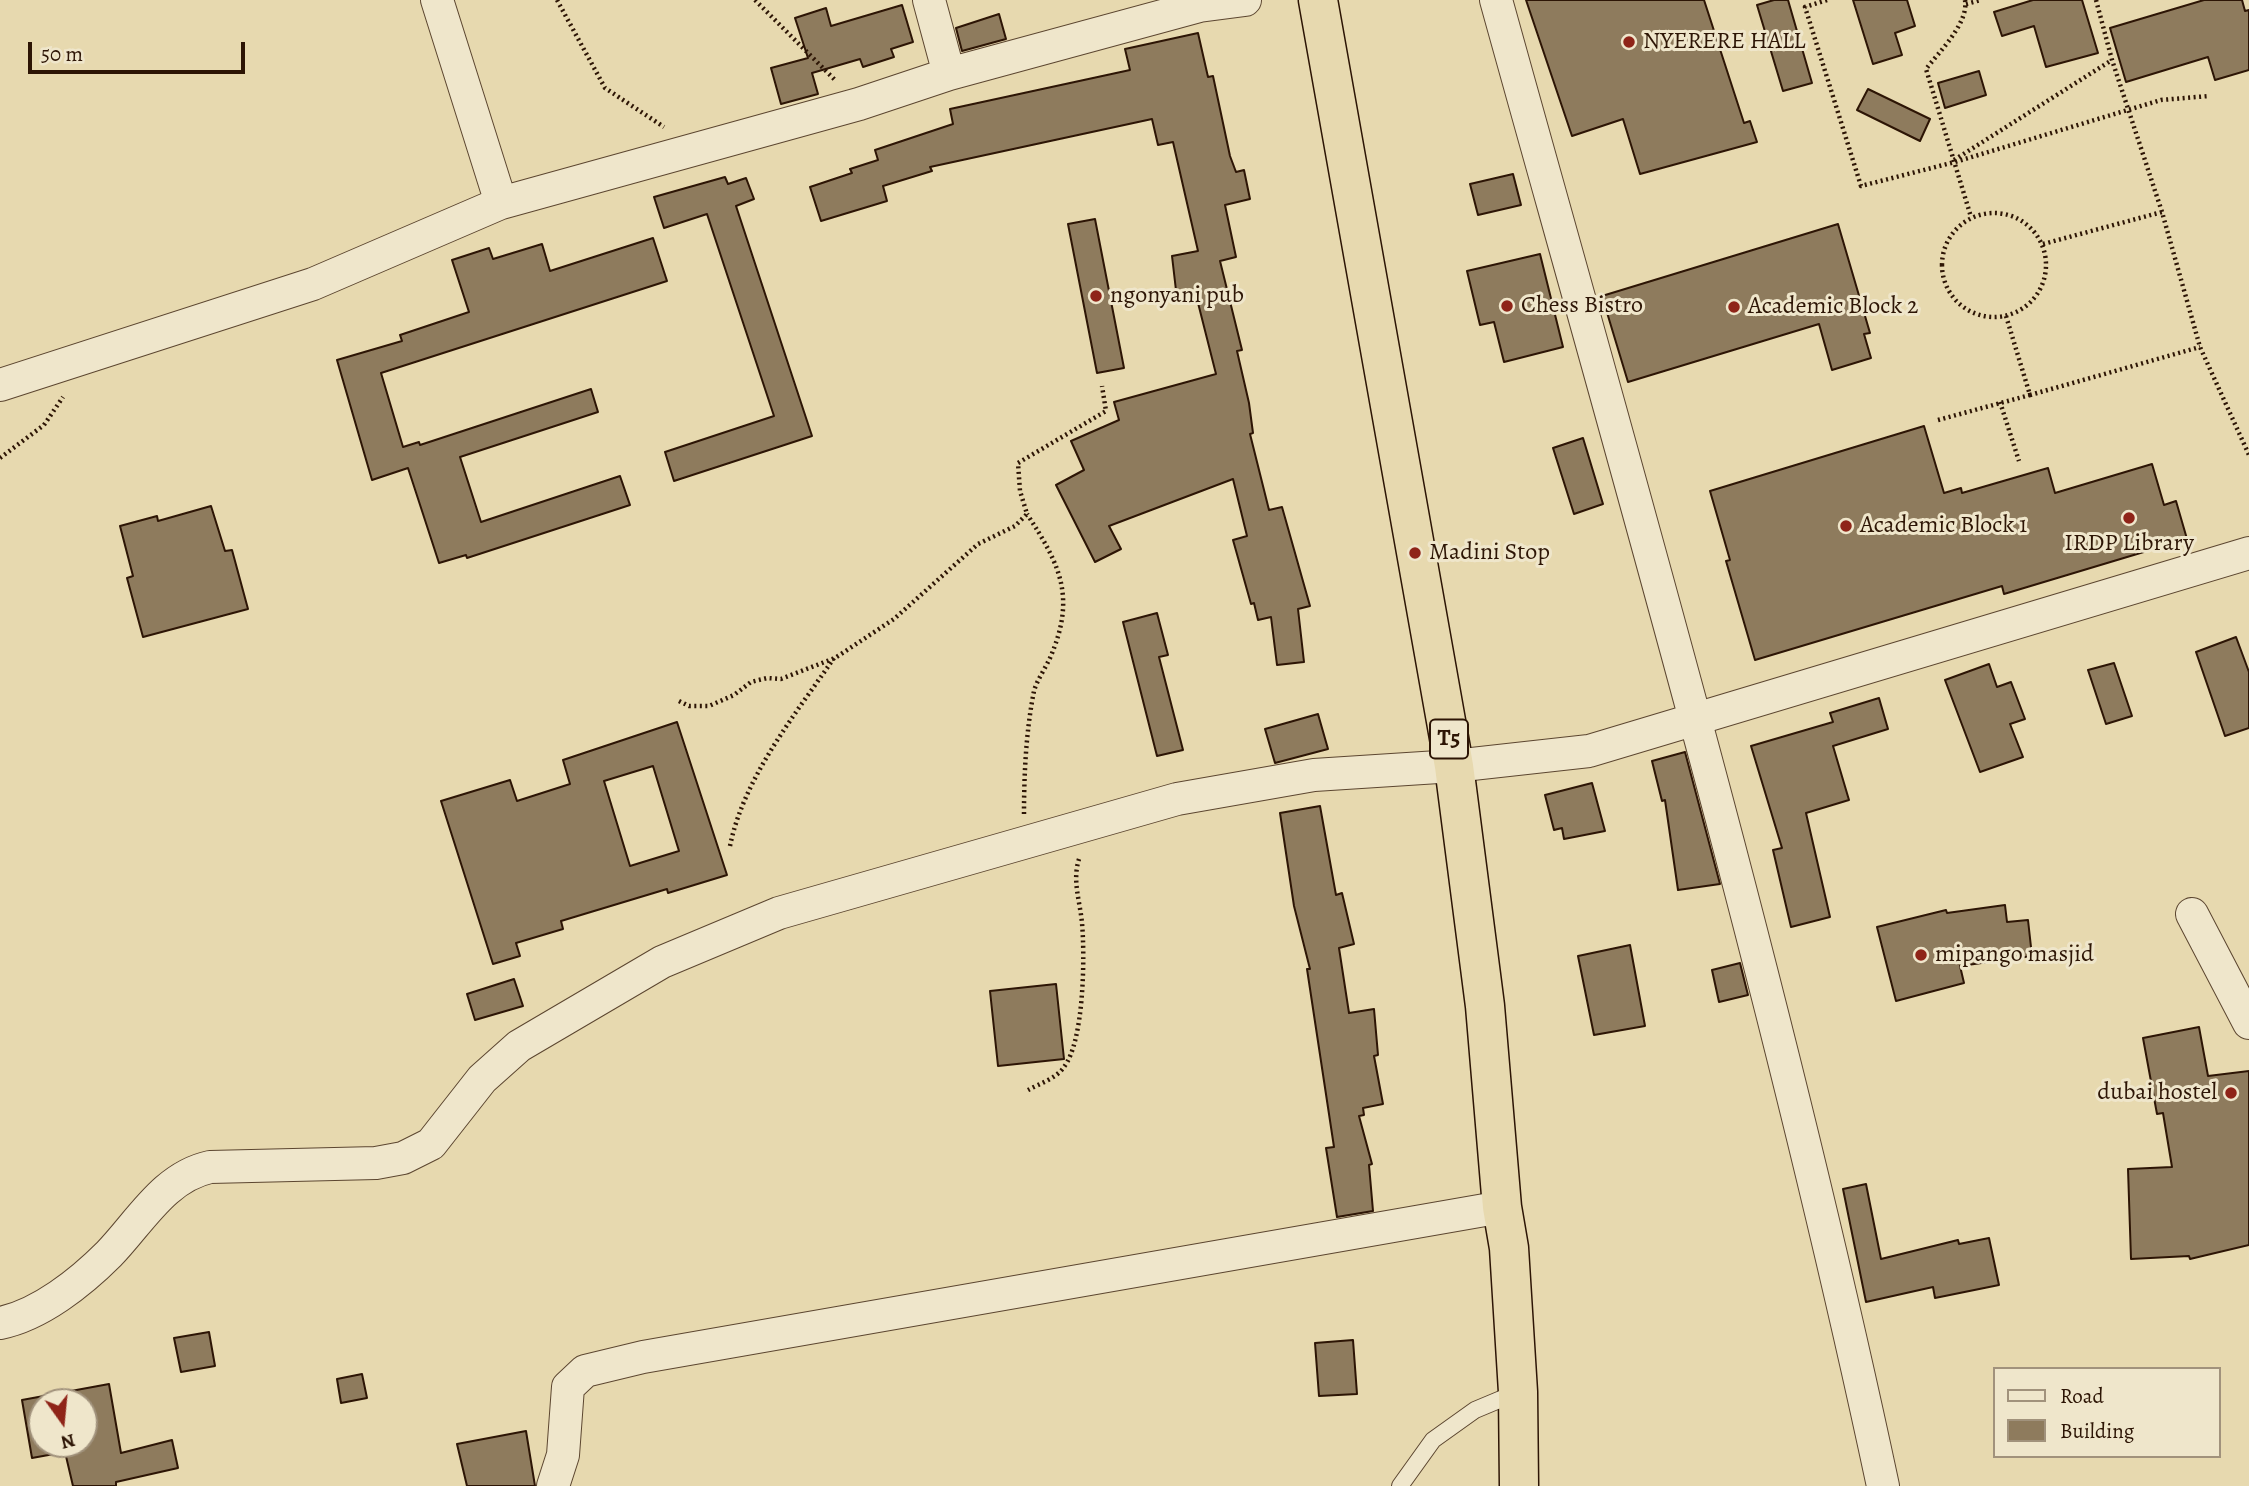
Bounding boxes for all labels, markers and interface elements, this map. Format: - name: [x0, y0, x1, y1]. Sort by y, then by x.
- scale bar: [32, 28, 248, 72]
- place label: NYERERE HALL: [1643, 28, 1806, 56]
- marker: NYERERE HALL: [1621, 34, 1637, 50]
- text: 50 m: [41, 40, 83, 68]
- place label: ngonyani pub: [1110, 282, 1244, 310]
- marker: ngonyani pub: [1088, 288, 1104, 304]
- place label: Chess Bistro: [1521, 292, 1643, 320]
- place label: Academic Block 2: [1748, 293, 1918, 321]
- marker: Chess Bistro: [1499, 298, 1515, 314]
- marker: Academic Block 2: [1726, 299, 1742, 315]
- marker: IRDP Library: [2121, 510, 2137, 526]
- place label: Academic Block 1: [1860, 512, 2027, 540]
- marker: Academic Block 1: [1838, 518, 1854, 534]
- place label: IRDP Library: [2064, 530, 2194, 558]
- place label: Madini Stop: [1429, 539, 1550, 567]
- marker: Madini Stop: [1407, 545, 1423, 561]
- road number: T5: [1430, 720, 1468, 758]
- place label: mipango masjid: [1935, 941, 2094, 969]
- marker: mipango masjid: [1913, 947, 1929, 963]
- place label: dubai hostel: [2097, 1079, 2217, 1107]
- marker: dubai hostel: [2223, 1085, 2239, 1101]
- legend: [1994, 1367, 2221, 1458]
- text: Road: [2060, 1382, 2104, 1410]
- north arrow: [28, 1388, 98, 1458]
- text: Building: [2060, 1417, 2134, 1445]
- text: N: [58, 1427, 78, 1456]

